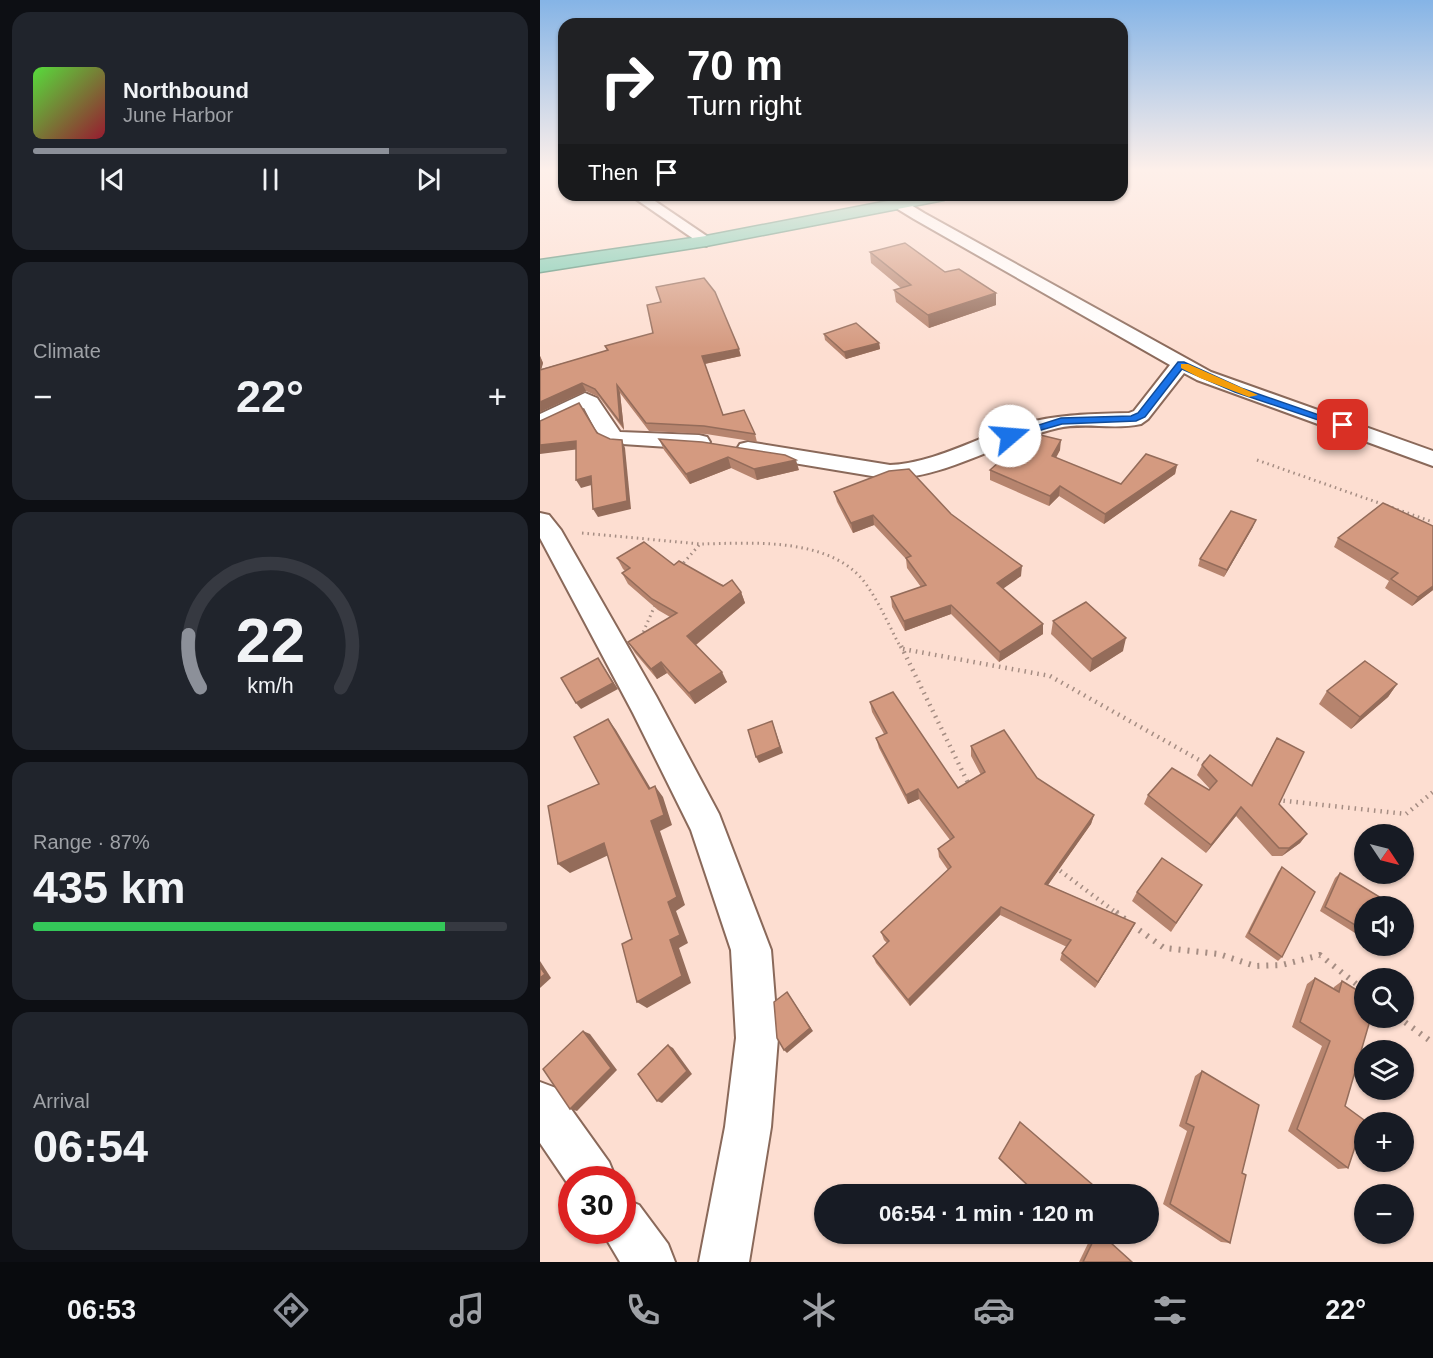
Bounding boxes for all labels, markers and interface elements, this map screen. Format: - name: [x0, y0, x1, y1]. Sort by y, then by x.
- icon: right: [588, 42, 666, 120]
- text: 70 m: [687, 42, 783, 89]
- text: Northbound: [123, 78, 249, 103]
- text: Turn right: [687, 91, 802, 121]
- text: June Harbor: [123, 104, 233, 126]
- icon: arrive: [650, 156, 683, 189]
- text: Then: [588, 160, 638, 185]
- icon: previous: [96, 163, 129, 196]
- icon: pause: [254, 163, 287, 196]
- icon: next: [412, 163, 445, 196]
- text: Climate: [33, 340, 101, 362]
- text: 22°: [236, 371, 304, 422]
- text: −: [33, 378, 52, 415]
- text: +: [488, 378, 507, 415]
- pin: [1317, 399, 1368, 450]
- position arrow: [978, 404, 1042, 468]
- icon: arrive: [1326, 408, 1359, 441]
- text: 22: [235, 606, 305, 675]
- text: km/h: [247, 674, 293, 698]
- north arrow: [1354, 824, 1414, 884]
- map controls: [1354, 824, 1414, 1244]
- text: Range · 87%: [33, 831, 150, 853]
- text: 435 km: [33, 862, 186, 913]
- button: sound: [1354, 896, 1414, 956]
- button: search: [1354, 968, 1414, 1028]
- button: layers: [1354, 1040, 1414, 1100]
- text: Arrival: [33, 1090, 90, 1112]
- button: +: [1354, 1112, 1414, 1172]
- text: 06:54: [33, 1121, 148, 1172]
- speed limit sign: 30: [558, 1166, 636, 1244]
- button: −: [1354, 1184, 1414, 1244]
- text: 06:54 · 1 min · 120 m: [879, 1201, 1094, 1226]
- icon: directions: [270, 1289, 312, 1331]
- icon: music: [446, 1289, 488, 1331]
- icon: phone: [622, 1289, 664, 1331]
- icon: climate: [798, 1289, 840, 1331]
- icon: car: [973, 1289, 1015, 1331]
- icon: filters: [1149, 1289, 1191, 1331]
- text: 06:53: [67, 1295, 136, 1325]
- text: 22°: [1325, 1295, 1366, 1325]

